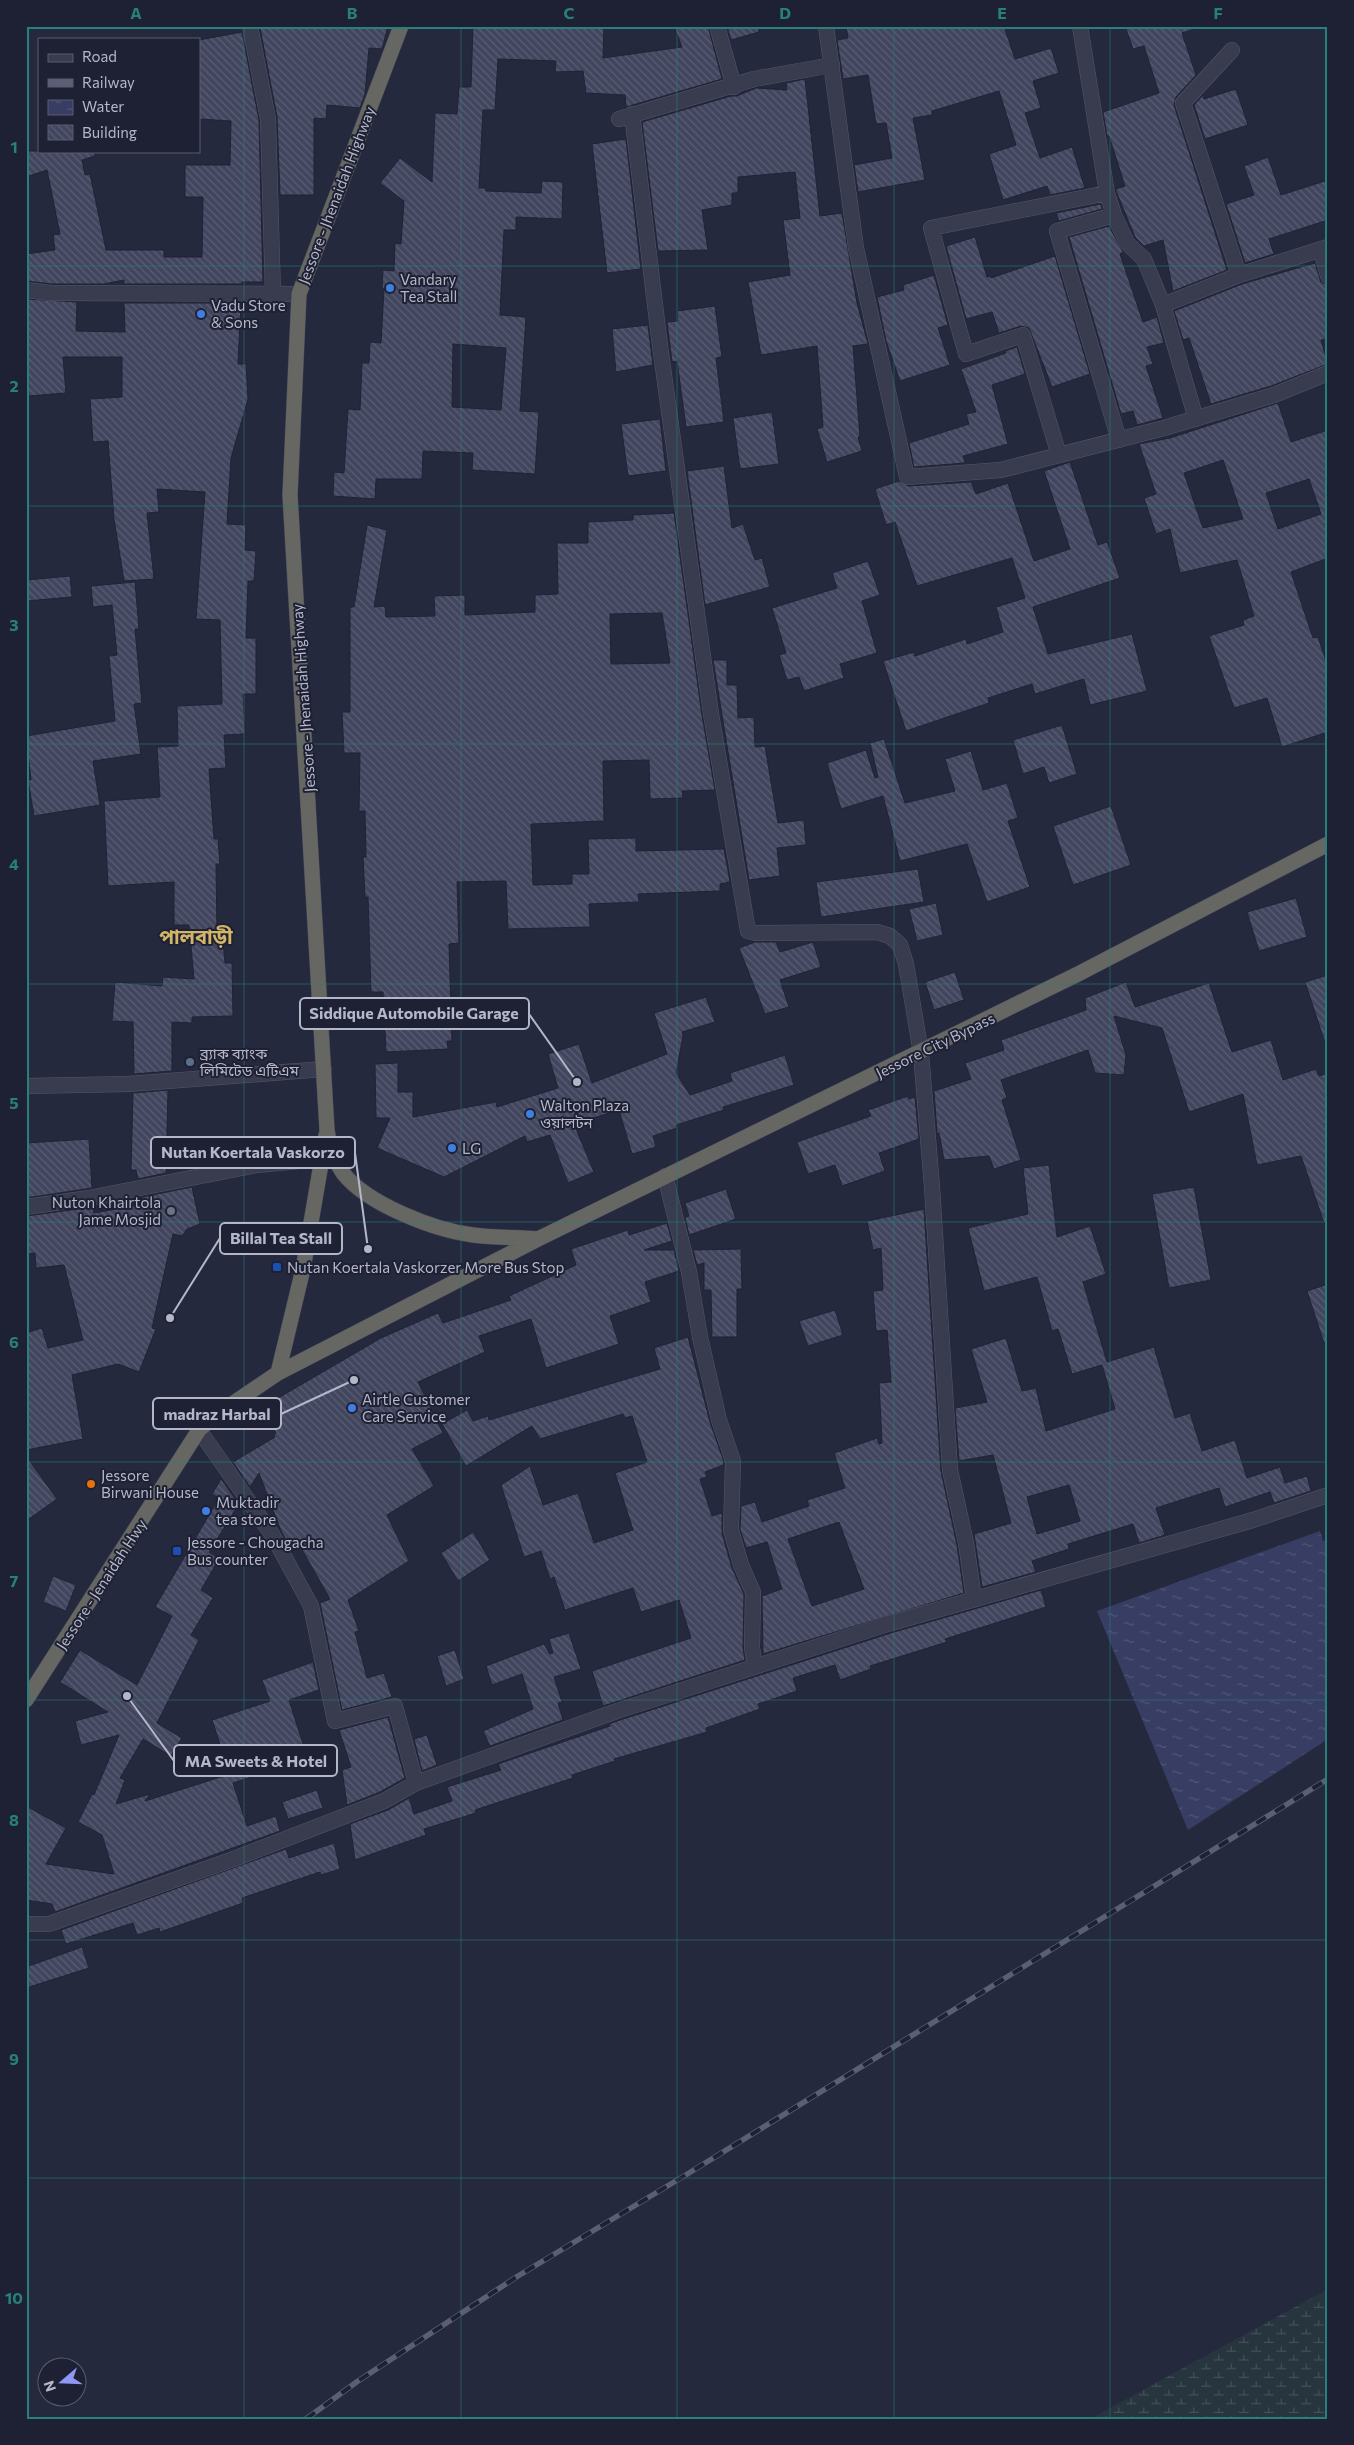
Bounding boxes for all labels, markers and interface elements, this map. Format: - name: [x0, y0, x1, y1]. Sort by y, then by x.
- text: A: [130, 3, 142, 22]
- text: B: [347, 3, 358, 22]
- text: C: [564, 3, 575, 22]
- text: D: [779, 3, 791, 22]
- text: E: [997, 3, 1007, 22]
- text: F: [1213, 3, 1223, 22]
- legend: [38, 38, 200, 152]
- text: Road: [82, 47, 117, 65]
- text: Railway: [82, 73, 135, 91]
- text: Water: [82, 97, 124, 115]
- street label: Jessore - Jhenaidah Highway: [294, 103, 378, 286]
- text: Building: [82, 123, 137, 141]
- text: 1: [10, 137, 18, 156]
- place label: Vandary Tea Stall: [400, 270, 457, 305]
- marker: Vandary Tea Stall: [384, 282, 396, 294]
- place label: Vadu Store & Sons: [211, 296, 286, 331]
- marker: Vadu Store & Sons: [195, 308, 207, 320]
- text: 2: [9, 376, 19, 395]
- street label: Jessore - Jhenaidah Highway: [287, 603, 319, 793]
- text: 3: [9, 615, 19, 634]
- text: 4: [9, 854, 19, 873]
- district label: পালবাড়ী: [159, 924, 233, 949]
- callout: Siddique Automobile Garage: [300, 998, 529, 1029]
- text: Siddique Automobile Garage: [309, 1003, 519, 1022]
- street label: Jessore City Bypass: [873, 1008, 998, 1082]
- place label: ব্র্যাক ব্যাংক লিমিটেড এটিএম: [199, 1044, 299, 1079]
- marker: ব্র্যাক ব্যাংক লিমিটেড এটিএম: [184, 1056, 196, 1068]
- text: 5: [9, 1093, 19, 1112]
- place label: Walton Plaza ওয়ালটন: [540, 1096, 629, 1131]
- marker: Walton Plaza ওয়ালটন: [524, 1108, 536, 1120]
- callout: Nutan Koertala Vaskorzo: [151, 1137, 355, 1168]
- place label: LG: [462, 1139, 481, 1157]
- text: Nutan Koertala Vaskorzo: [161, 1142, 345, 1161]
- marker: LG: [446, 1142, 458, 1154]
- place label: Nuton Khairtola Jame Mosjid: [52, 1193, 161, 1228]
- marker: Nuton Khairtola Jame Mosjid: [165, 1205, 177, 1217]
- callout: Billal Tea Stall: [220, 1223, 342, 1254]
- text: Billal Tea Stall: [230, 1228, 332, 1247]
- place label: Nutan Koertala Vaskorzer More Bus Stop: [287, 1258, 564, 1276]
- marker: Nutan Koertala Vaskorzer More Bus Stop: [271, 1261, 283, 1273]
- text: 6: [9, 1332, 19, 1351]
- place label: Airtle Customer Care Service: [362, 1390, 470, 1425]
- callout: madraz Harbal: [153, 1398, 281, 1429]
- marker: Airtle Customer Care Service: [346, 1402, 358, 1414]
- text: madraz Harbal: [163, 1404, 271, 1423]
- place label: Jessore Birwani House: [101, 1466, 199, 1501]
- marker: Jessore Birwani House: [85, 1478, 97, 1490]
- place label: Muktadir tea store: [216, 1493, 279, 1528]
- marker: Muktadir tea store: [200, 1505, 212, 1517]
- street label: Jessore - Jenaidah Hwy: [52, 1515, 150, 1653]
- place label: Jessore - Chougacha Bus counter: [187, 1533, 324, 1568]
- marker: Jessore - Chougacha Bus counter: [171, 1545, 183, 1557]
- text: 7: [10, 1571, 19, 1590]
- callout: MA Sweets & Hotel: [174, 1745, 337, 1776]
- text: MA Sweets & Hotel: [185, 1751, 327, 1770]
- text: 8: [9, 1810, 19, 1829]
- text: 9: [9, 2049, 19, 2068]
- text: 10: [5, 2288, 23, 2307]
- north arrow: [38, 2358, 88, 2408]
- text: N: [39, 2379, 59, 2394]

